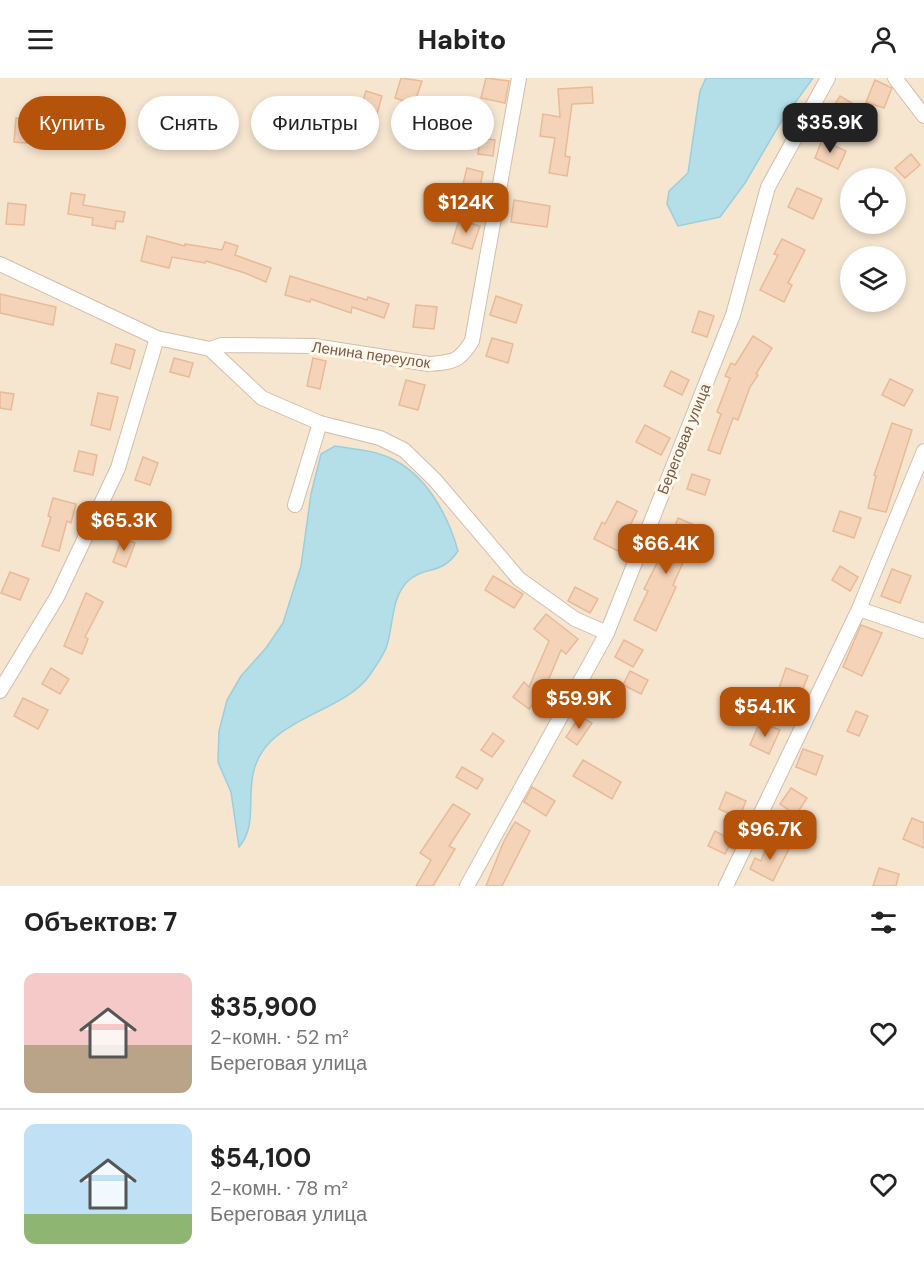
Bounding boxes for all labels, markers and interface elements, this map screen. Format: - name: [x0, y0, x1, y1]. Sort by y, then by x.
- text: Habito: [418, 22, 506, 57]
- icon: menu: [24, 23, 57, 56]
- icon: person: [867, 23, 900, 56]
- chip: Купить: [18, 96, 126, 150]
- chip: Снять: [138, 96, 239, 150]
- chip: Фильтры: [251, 96, 379, 150]
- chip: Новое: [391, 96, 494, 150]
- pin: $35.9K: [781, 103, 879, 154]
- text: $35.9K: [797, 109, 863, 135]
- map controls: [840, 168, 906, 312]
- button: locate: [840, 168, 906, 234]
- pin: $124K: [424, 183, 508, 234]
- text: $124K: [438, 189, 494, 215]
- button: layers: [840, 246, 906, 312]
- street label: Ленина переулок: [310, 337, 432, 373]
- street label: Береговая улица: [653, 380, 716, 497]
- pin: $65.3K: [75, 501, 173, 552]
- text: $65.3K: [91, 507, 157, 533]
- pin: $66.4K: [617, 524, 715, 575]
- text: $66.4K: [632, 530, 700, 556]
- pin: $59.9K: [530, 679, 628, 730]
- text: $59.9K: [546, 685, 612, 711]
- pin: $54.1K: [716, 687, 814, 738]
- text: $54.1K: [734, 693, 796, 719]
- pin: $96.7K: [721, 810, 819, 861]
- text: $96.7K: [737, 816, 803, 842]
- text: Объектов: 7: [24, 905, 177, 939]
- icon: filters: [867, 906, 900, 939]
- text: $35,900: [210, 990, 317, 1024]
- icon: home: [72, 997, 144, 1069]
- icon: heart: [867, 1017, 900, 1050]
- text: 2-комн. · 52 m²: [210, 1024, 349, 1050]
- text: Береговая улица: [210, 1050, 367, 1076]
- text: $54,100: [210, 1141, 311, 1175]
- icon: home: [72, 1148, 144, 1220]
- icon: heart: [867, 1168, 900, 1201]
- text: 2-комн. · 78 m²: [210, 1175, 348, 1201]
- text: Береговая улица: [210, 1201, 367, 1227]

